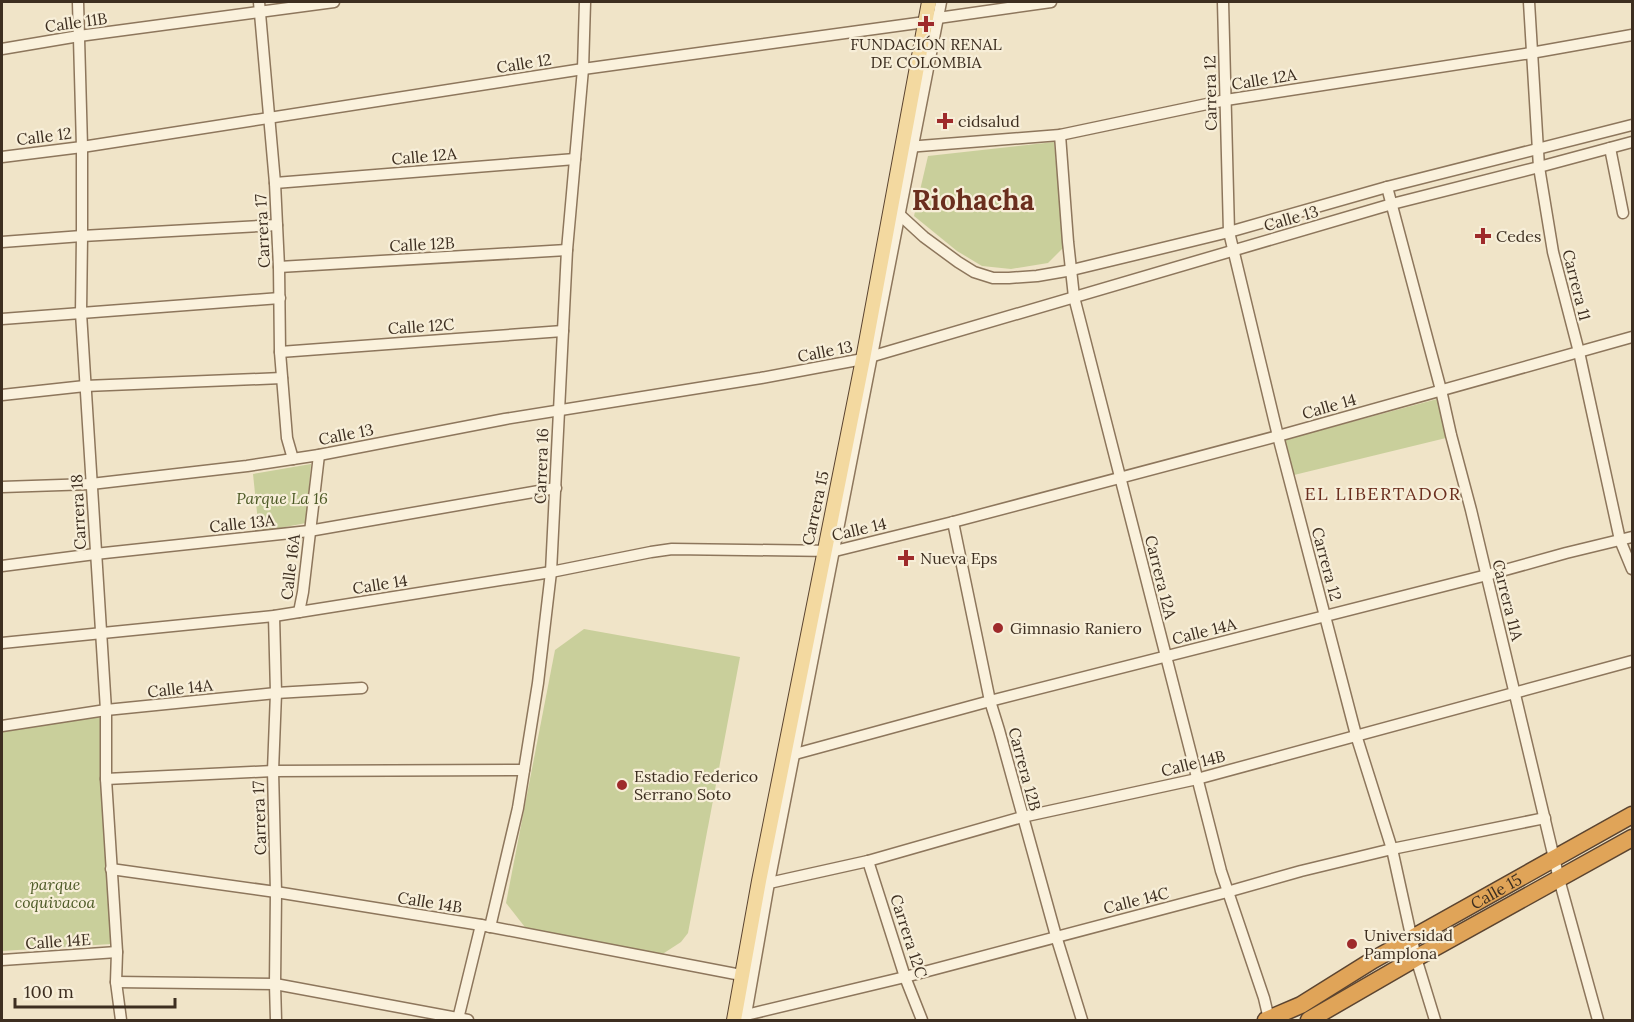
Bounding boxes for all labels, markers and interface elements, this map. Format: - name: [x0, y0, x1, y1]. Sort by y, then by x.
- street label: Calle 11B: [44, 8, 108, 36]
- marker: FUNDACIÓN RENAL DE COLOMBIA: [917, 15, 935, 33]
- place label: FUNDACIÓN RENAL DE COLOMBIA: [850, 34, 1002, 72]
- street label: Calle 12: [495, 49, 553, 77]
- street label: Carrera 12: [1199, 55, 1221, 131]
- street label: Calle 12A: [1230, 64, 1299, 94]
- place label: cidsalud: [958, 111, 1020, 131]
- marker: cidsalud: [936, 112, 954, 130]
- street label: Calle 12: [15, 123, 73, 149]
- street label: Calle 12A: [391, 143, 458, 169]
- district label: Riohacha: [912, 182, 1035, 218]
- street label: Carrera 17: [250, 193, 274, 269]
- street label: Calle 13: [1261, 201, 1321, 235]
- place label: Cedes: [1496, 226, 1541, 246]
- marker: Cedes: [1474, 227, 1492, 245]
- street label: Calle 12B: [389, 232, 455, 256]
- street label: Carrera 11: [1558, 247, 1596, 323]
- street label: Calle 12C: [387, 314, 455, 338]
- street label: Calle 13: [796, 336, 854, 366]
- street label: Calle 14: [1300, 389, 1359, 423]
- street label: Calle 13: [317, 419, 375, 449]
- street label: Carrera 16: [530, 428, 552, 504]
- street label: Carrera 15: [797, 469, 833, 547]
- street label: Carrera 18: [66, 474, 90, 550]
- district label: EL LIBERTADOR: [1304, 482, 1462, 505]
- park label: Parque La 16: [236, 488, 328, 508]
- street label: Calle 13A: [208, 510, 277, 536]
- street label: Calle 14: [830, 513, 889, 545]
- street label: Carrera 12: [1308, 525, 1346, 603]
- street label: Calle 16A: [276, 532, 304, 601]
- street label: Carrera 12A: [1141, 533, 1181, 622]
- place label: Nueva Eps: [920, 548, 998, 568]
- marker: Nueva Eps: [897, 549, 915, 567]
- street label: Carrera 11A: [1488, 557, 1528, 644]
- street label: Calle 14: [351, 570, 409, 598]
- street label: Calle 14A: [1170, 613, 1239, 649]
- place label: Gimnasio Raniero: [1010, 618, 1142, 638]
- marker: Gimnasio Raniero: [991, 621, 1005, 635]
- street label: Calle 14A: [146, 675, 215, 701]
- street label: Carrera 12B: [1004, 725, 1046, 813]
- street label: Calle 14B: [1159, 745, 1227, 781]
- place label: Estadio Federico Serrano Soto: [634, 766, 758, 804]
- marker: Estadio Federico Serrano Soto: [615, 778, 629, 792]
- street label: Carrera 17: [248, 780, 270, 855]
- street label: Calle 15: [1467, 869, 1525, 913]
- park label: parque coquivacoa: [15, 874, 96, 912]
- street label: Calle 14C: [1101, 882, 1171, 918]
- street label: Calle 14B: [396, 887, 464, 917]
- street label: Carrera 12C: [886, 892, 932, 980]
- place label: Universidad Pamplona: [1364, 925, 1454, 963]
- street label: Calle 14E: [25, 929, 91, 953]
- marker: Universidad Pamplona: [1345, 937, 1359, 951]
- scale bar: [15, 971, 176, 1009]
- text: 100 m: [24, 980, 74, 1003]

